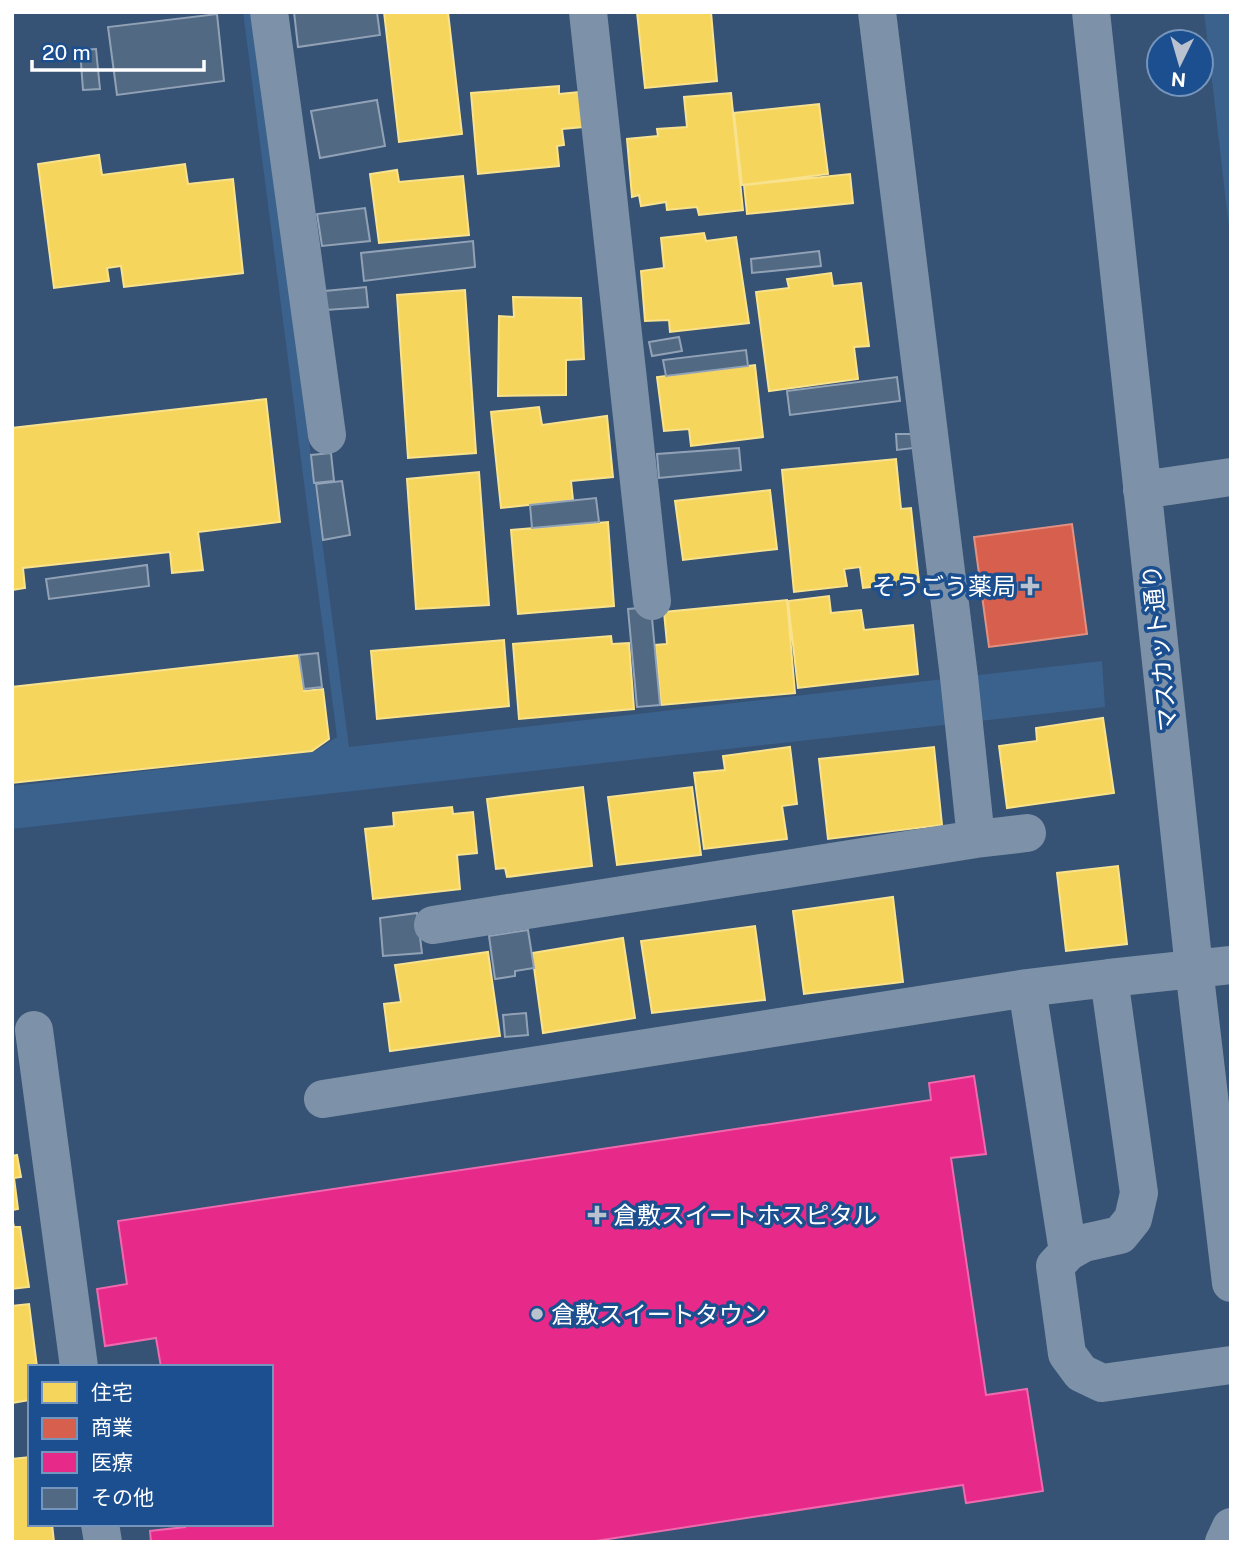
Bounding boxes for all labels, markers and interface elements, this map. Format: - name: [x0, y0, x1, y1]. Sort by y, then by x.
- scale bar: [32, 28, 203, 72]
- north arrow: [1145, 28, 1215, 98]
- text: 20 m: [42, 40, 91, 65]
- text: N: [1170, 68, 1187, 92]
- street label: マスカット通り: [1136, 563, 1182, 733]
- place label: そうごう薬局: [872, 572, 1016, 600]
- marker: そうごう薬局: [1022, 578, 1038, 594]
- place label: 倉敷スイートホスピタル: [613, 1201, 877, 1229]
- marker: 倉敷スイートホスピタル: [587, 1205, 607, 1225]
- place label: 倉敷スイートタウン: [551, 1300, 767, 1328]
- marker: 倉敷スイートタウン: [529, 1306, 545, 1322]
- legend: [28, 1365, 273, 1526]
- text: 住宅: [91, 1380, 133, 1405]
- text: 商業: [91, 1415, 133, 1440]
- text: 医療: [91, 1450, 133, 1475]
- text: その他: [91, 1485, 154, 1510]

